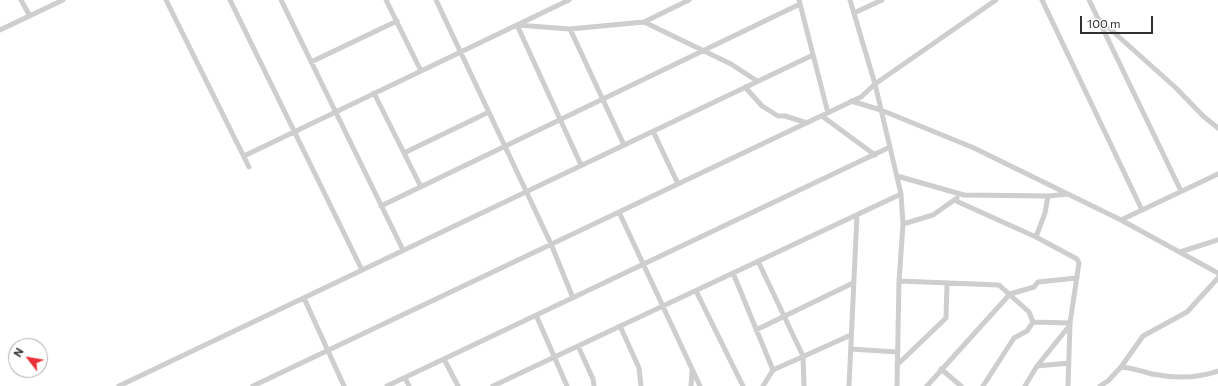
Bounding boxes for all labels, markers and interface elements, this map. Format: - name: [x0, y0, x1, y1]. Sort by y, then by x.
- scale bar: [1082, 8, 1155, 34]
- text: 100 m: [1087, 16, 1121, 30]
- north arrow: [8, 338, 48, 378]
- text: N: [10, 345, 26, 359]

